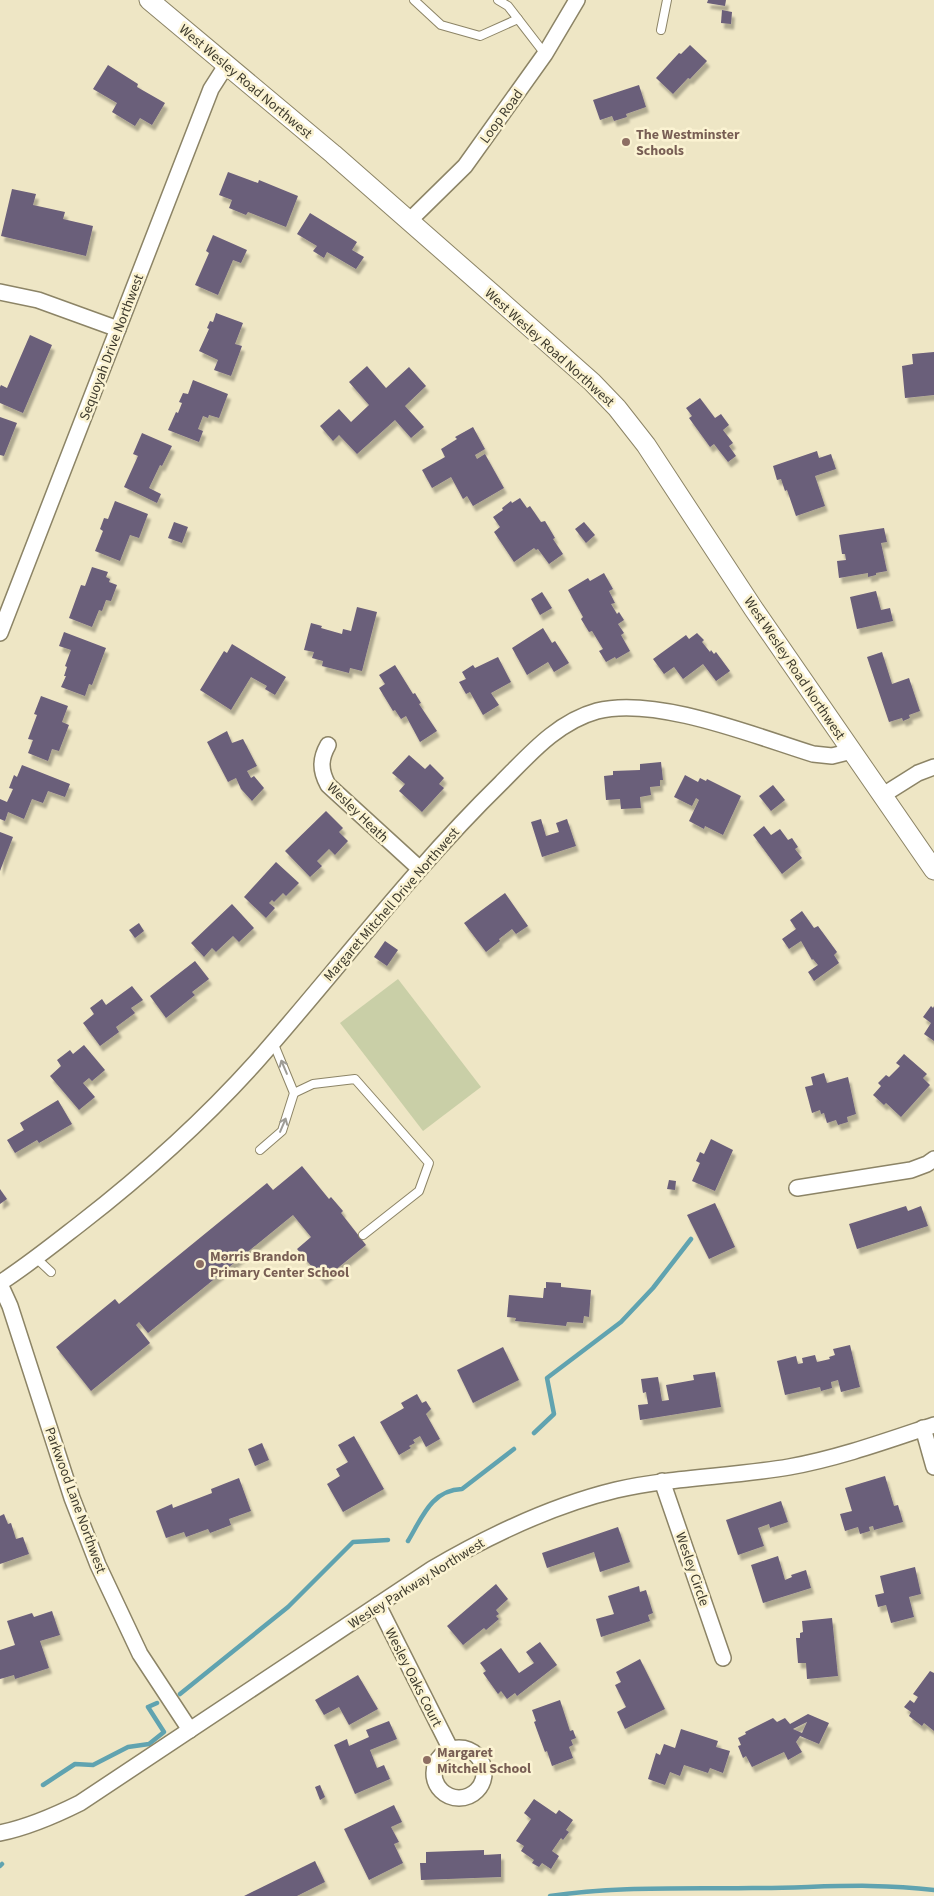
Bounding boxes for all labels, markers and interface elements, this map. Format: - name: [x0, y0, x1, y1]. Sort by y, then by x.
- street label: West Wesley Road Northwest: [174, 20, 317, 144]
- street label: Loop Road: [475, 85, 528, 148]
- place label: The Westminster Schools: [636, 125, 740, 161]
- marker: The Westminster Schools: [620, 136, 632, 148]
- street label: Sequoyah Drive Northwest: [75, 271, 149, 423]
- street label: West Wesley Road Northwest: [480, 284, 619, 412]
- street label: West Wesley Road Northwest: [739, 593, 850, 744]
- street label: Wesley Heath: [322, 778, 393, 847]
- street label: Margaret Mitchell Drive Northwest: [319, 823, 464, 986]
- one-way arrow: [278, 1060, 288, 1075]
- one-way arrow: [279, 1118, 288, 1133]
- place label: Morris Brandon Primary Center School: [210, 1247, 349, 1283]
- marker: Morris Brandon Primary Center School: [194, 1258, 206, 1270]
- street label: Parkwood Lane Northwest: [39, 1424, 111, 1577]
- street label: Wesley Circle: [670, 1530, 714, 1609]
- street label: Wesley Parkway Northwest: [345, 1534, 489, 1634]
- street label: Wesley Oaks Court: [380, 1625, 447, 1731]
- place label: Margaret Mitchell School: [437, 1743, 531, 1779]
- marker: Margaret Mitchell School: [421, 1754, 433, 1766]

